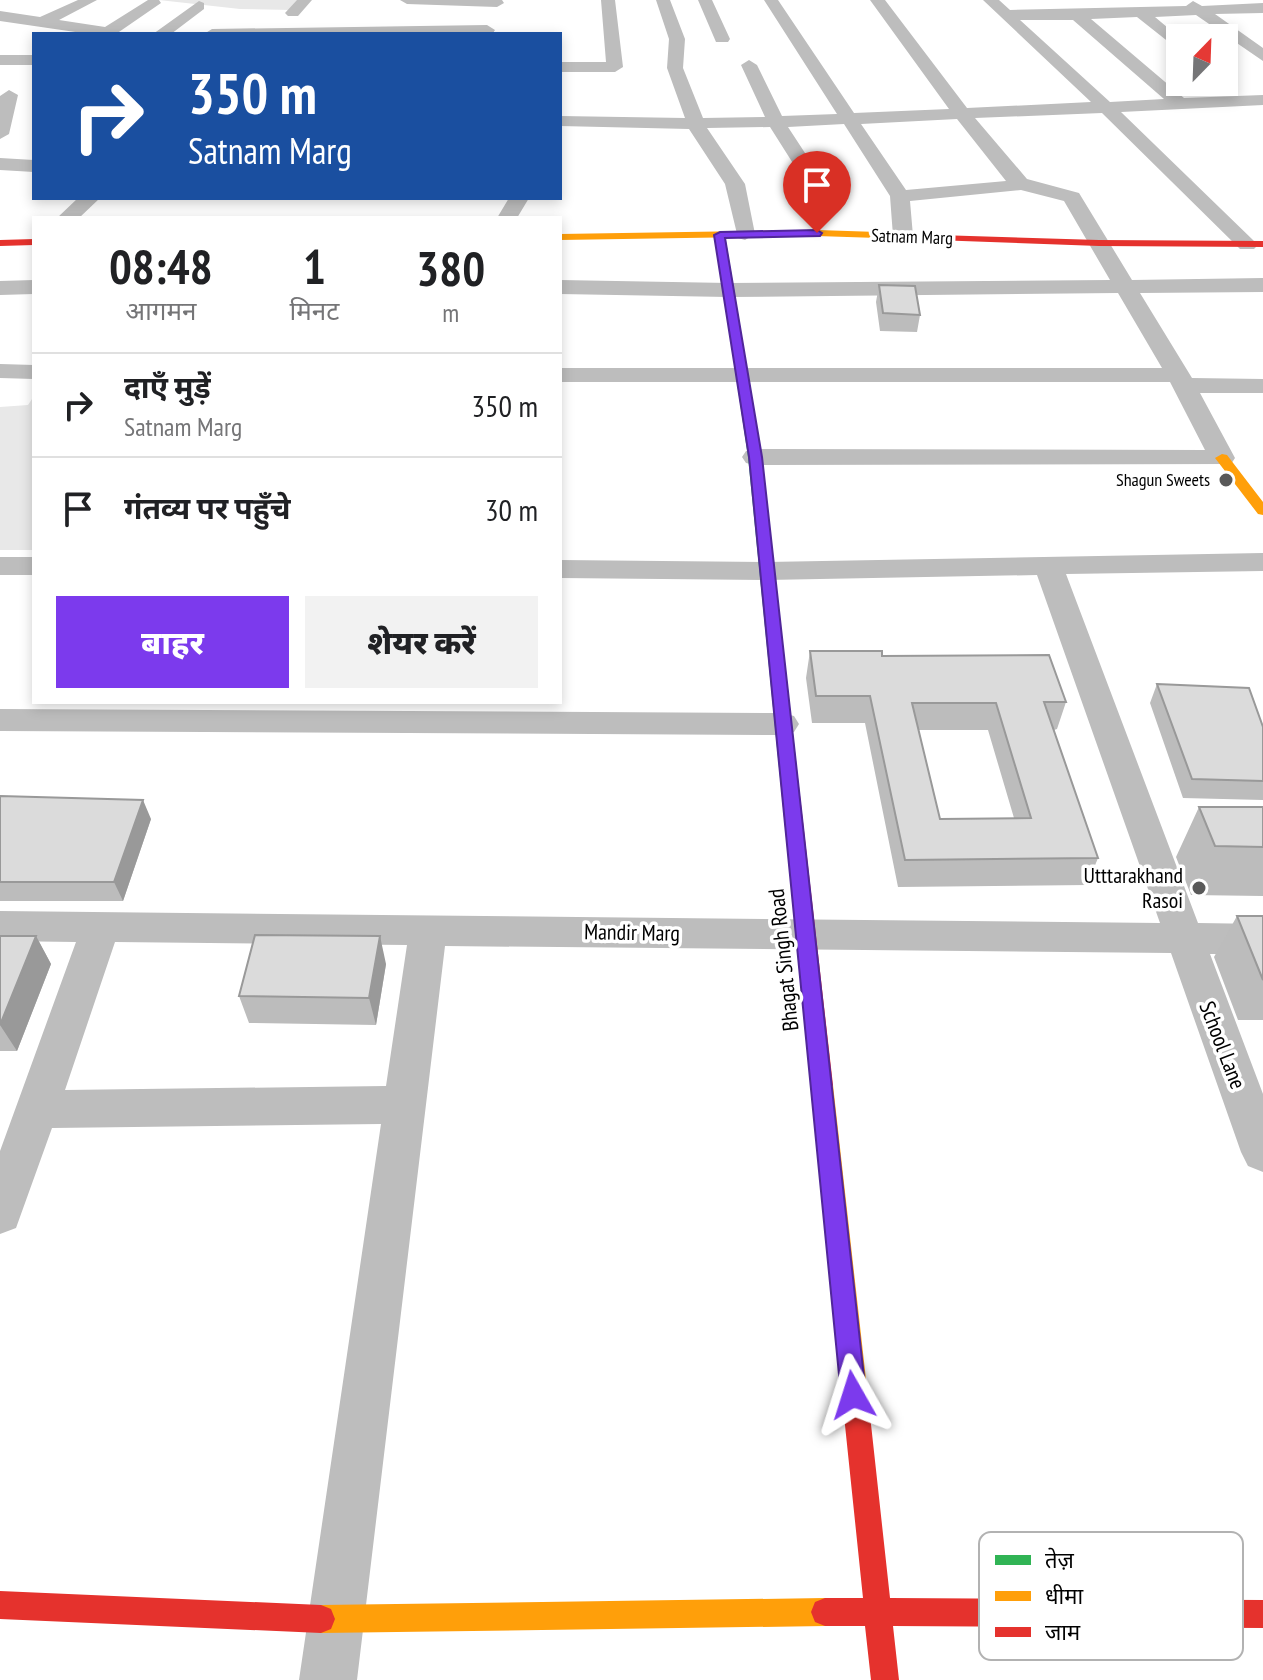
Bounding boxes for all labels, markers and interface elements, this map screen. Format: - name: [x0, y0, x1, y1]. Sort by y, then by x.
- north arrow: [1166, 24, 1238, 96]
- map controls: [1166, 24, 1238, 96]
- text: 350 m: [188, 57, 317, 129]
- icon: right: [56, 64, 160, 168]
- text: Satnam Marg: [188, 127, 352, 174]
- pin: [783, 151, 851, 233]
- icon: arrive: [795, 163, 839, 207]
- street label: Satnam Marg: [871, 224, 953, 249]
- text: 08:48: [109, 235, 213, 297]
- text: 1: [303, 235, 326, 297]
- text: 380: [416, 237, 485, 299]
- text: आगमन: [125, 294, 196, 327]
- text: मिनट: [290, 294, 339, 327]
- text: m: [442, 296, 459, 329]
- text: दाएँ मुड़ें: [124, 367, 211, 406]
- icon: right: [56, 383, 100, 427]
- text: 350 m: [472, 386, 538, 425]
- text: Satnam Marg: [124, 410, 242, 443]
- place label: Shagun Sweets: [1116, 468, 1210, 491]
- marker: Shagun Sweets: [1217, 471, 1235, 489]
- icon: arrive: [56, 487, 100, 531]
- text: गंतव्य पर पहुँचे: [124, 488, 291, 527]
- text: 30 m: [485, 490, 538, 529]
- button: बाहर: [56, 596, 289, 688]
- button: शेयर करें: [305, 596, 538, 688]
- place label: Utttarakhand Rasoi: [1084, 861, 1183, 914]
- marker: Utttarakhand Rasoi: [1190, 879, 1208, 897]
- street label: Bhagat Singh Road: [762, 887, 804, 1033]
- street label: Mandir Marg: [584, 917, 680, 947]
- street label: School Lane: [1193, 997, 1253, 1093]
- position arrow: [811, 1353, 895, 1437]
- legend: [979, 1532, 1243, 1660]
- text: तेज़: [1045, 1546, 1075, 1574]
- text: धीमा: [1045, 1582, 1083, 1610]
- text: जाम: [1045, 1618, 1081, 1646]

